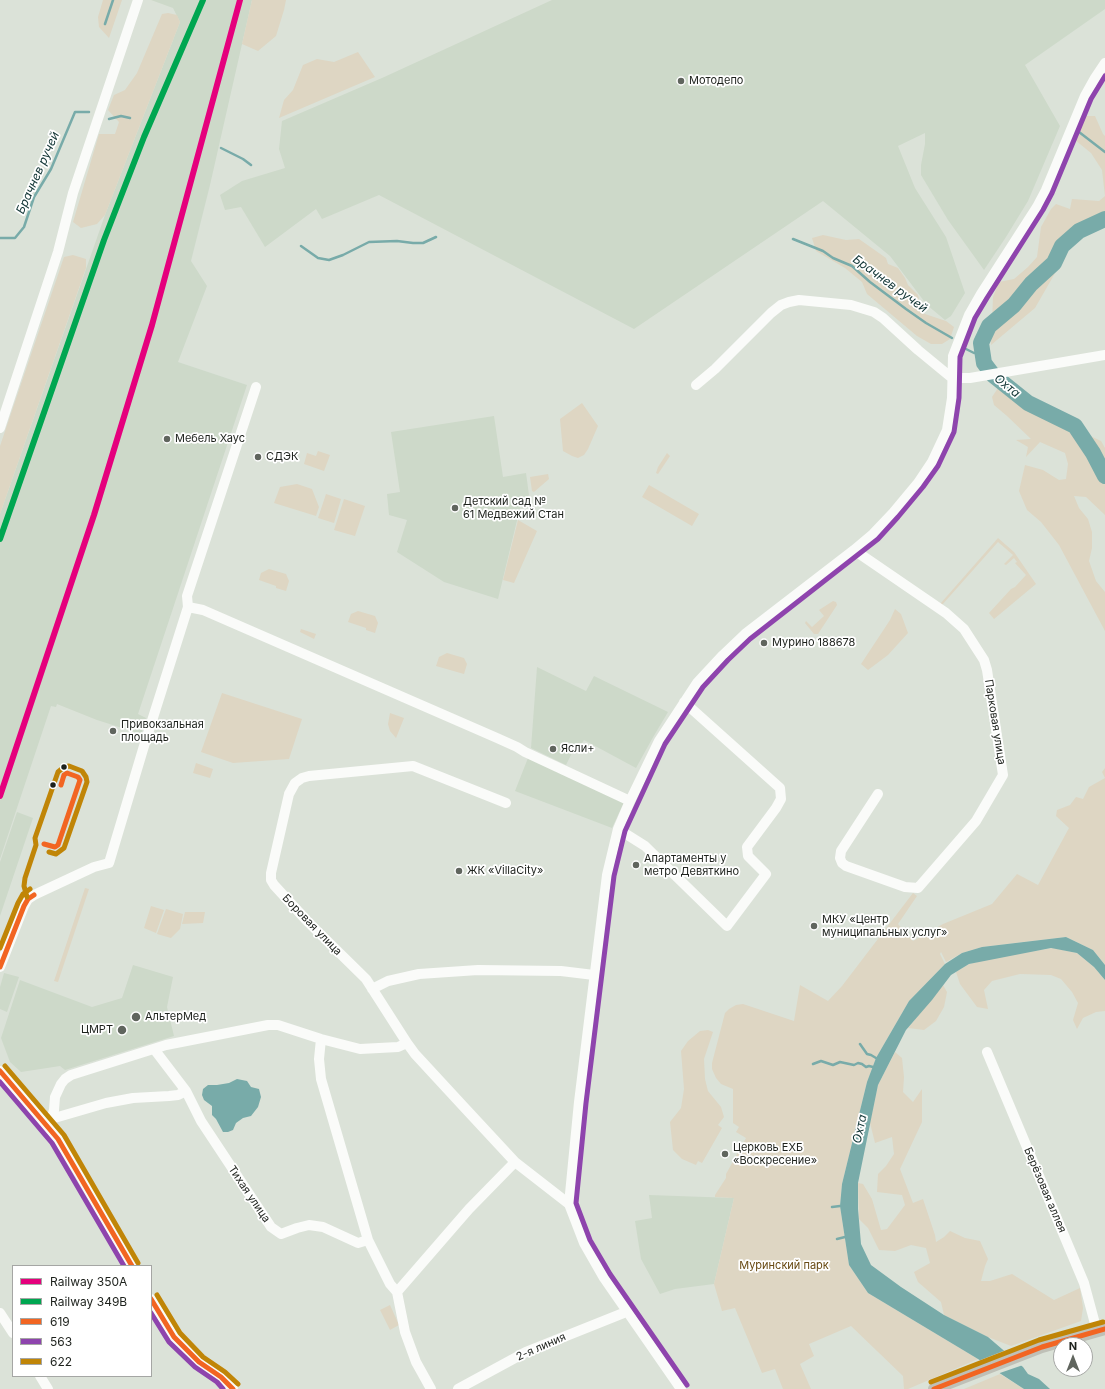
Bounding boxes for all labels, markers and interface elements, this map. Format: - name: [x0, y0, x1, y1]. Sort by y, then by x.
- place label: Мотодепо: [689, 74, 743, 88]
- marker: Мотодепо: [676, 76, 686, 86]
- water label: Брачнев ручей: [13, 130, 63, 216]
- water label: Брачнев ручей: [850, 252, 930, 316]
- water label: Охта: [991, 371, 1023, 401]
- place label: Мебель Хаус: [175, 432, 245, 446]
- marker: Мебель Хаус: [162, 434, 172, 444]
- place label: СДЭК: [266, 450, 298, 464]
- marker: СДЭК: [253, 452, 263, 462]
- place label: Детский сад № 61 Медвежий Стан: [463, 495, 564, 521]
- marker: Детский сад № 61 Медвежий Стан: [450, 503, 460, 513]
- place label: Мурино 188678: [772, 636, 855, 650]
- marker: Мурино 188678: [759, 638, 769, 648]
- street label: Парковая улица: [982, 678, 1008, 766]
- place label: Привокзальная площадь: [121, 718, 204, 744]
- marker: Привокзальная площадь: [108, 726, 118, 736]
- place label: Ясли+: [561, 742, 594, 756]
- marker: Ясли+: [548, 744, 558, 754]
- unlabelled marker: [59, 762, 69, 772]
- unlabelled marker: [48, 780, 58, 790]
- place label: Апартаменты у метро Девяткино: [644, 852, 739, 878]
- marker: Апартаменты у метро Девяткино: [631, 860, 641, 870]
- place label: ЖК «VillaCity»: [467, 864, 543, 878]
- marker: ЖК «VillaCity»: [454, 866, 464, 876]
- street label: Боровая улица: [280, 892, 344, 958]
- place label: МКУ «Центр муниципальных услуг»: [822, 913, 947, 939]
- marker: МКУ «Центр муниципальных услуг»: [809, 921, 819, 931]
- place label: АльтерМед: [145, 1010, 206, 1024]
- marker: АльтерМед: [130, 1011, 142, 1023]
- place label: ЦМРТ: [81, 1023, 113, 1037]
- marker: ЦМРТ: [116, 1024, 128, 1036]
- water label: Охта: [850, 1113, 870, 1145]
- place label: Церковь ЕХБ «Воскресение»: [733, 1141, 817, 1167]
- street label: Берёзовая аллея: [1021, 1145, 1069, 1235]
- marker: Церковь ЕХБ «Воскресение»: [720, 1149, 730, 1159]
- street label: Тихая улица: [225, 1163, 273, 1225]
- park label: Муринский парк: [739, 1259, 829, 1273]
- legend: [12, 1265, 152, 1377]
- text: Railway 350А: [50, 1274, 127, 1289]
- text: Railway 349В: [50, 1294, 127, 1309]
- text: 619: [50, 1314, 70, 1329]
- street label: 2-я линия: [514, 1330, 568, 1364]
- text: 563: [50, 1334, 72, 1349]
- north arrow: [1053, 1337, 1093, 1377]
- text: N: [1069, 1339, 1077, 1353]
- text: 622: [50, 1354, 72, 1369]

